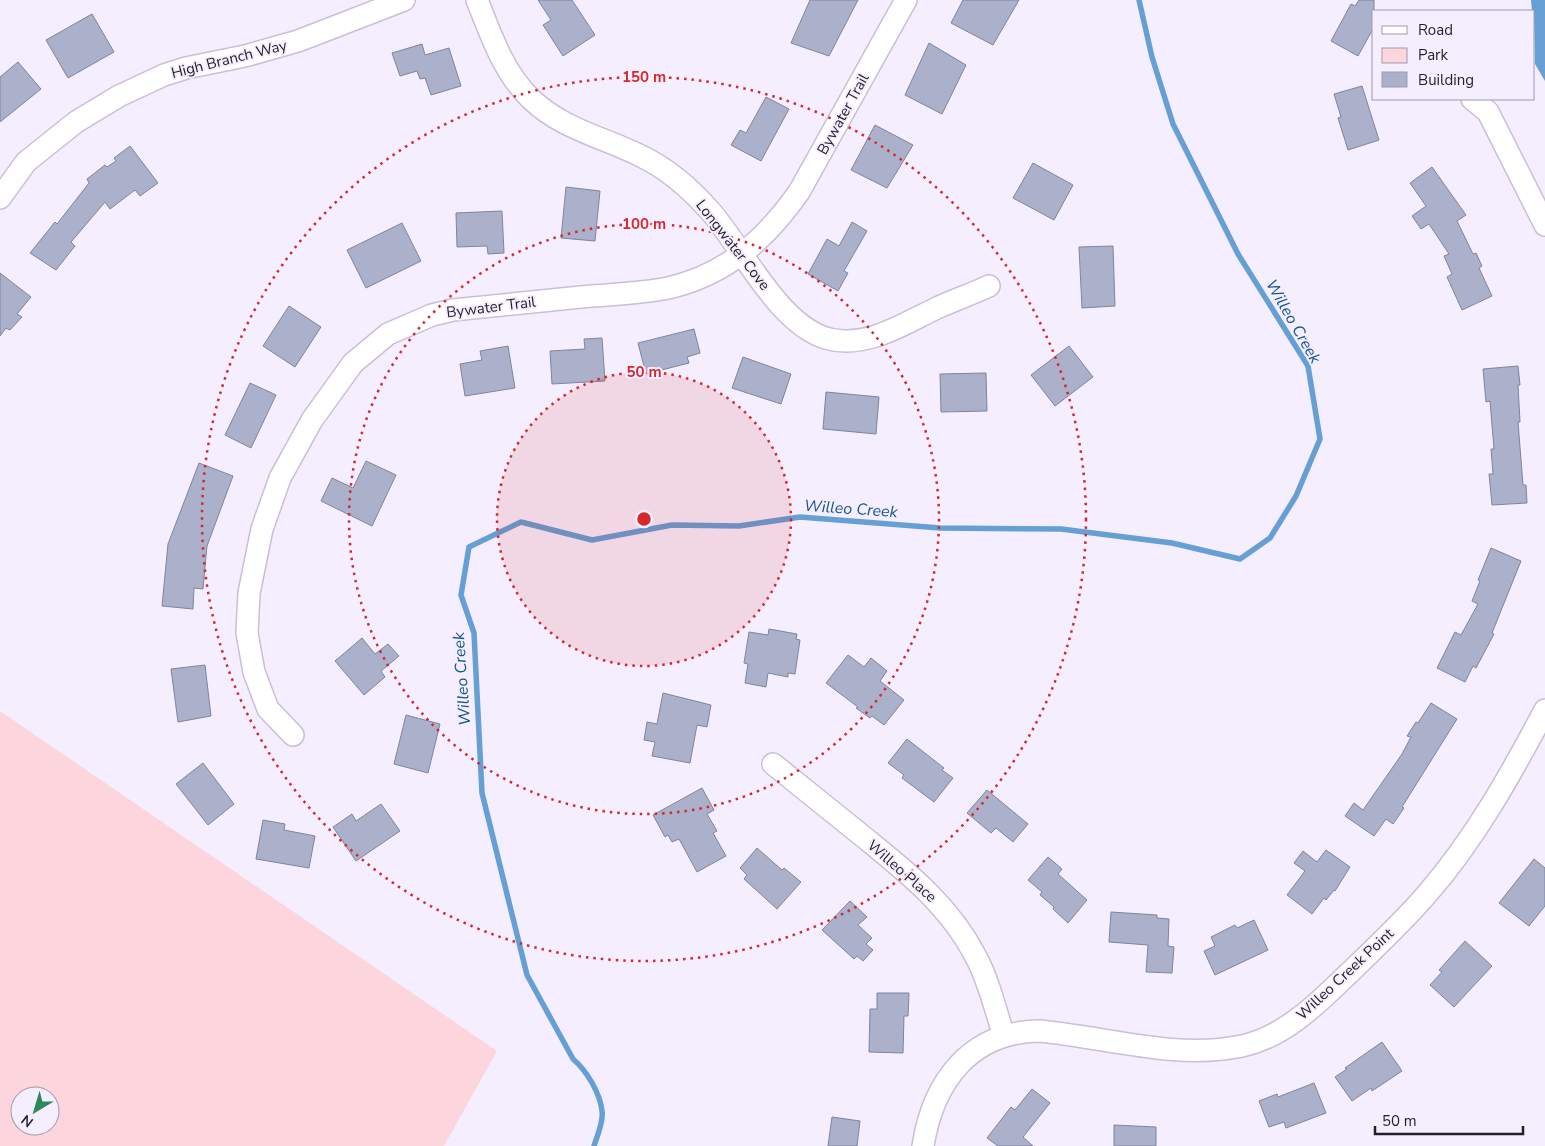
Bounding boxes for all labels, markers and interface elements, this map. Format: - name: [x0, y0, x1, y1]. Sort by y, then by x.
- legend: [1372, 10, 1535, 100]
- text: Road: [1418, 20, 1453, 40]
- street label: High Branch Way: [169, 35, 289, 83]
- text: Park: [1418, 45, 1448, 65]
- text: 150 m: [622, 67, 666, 87]
- street label: Bywater Trail: [812, 69, 874, 158]
- text: Building: [1418, 70, 1474, 90]
- street label: Longwater Cove: [691, 196, 775, 294]
- text: 100 m: [622, 214, 666, 234]
- water label: Willeo Creek: [1260, 275, 1327, 368]
- street label: Bywater Trail: [445, 292, 537, 322]
- text: 50 m: [626, 362, 662, 382]
- water label: Willeo Creek: [803, 495, 899, 523]
- centre of rings: [635, 510, 653, 528]
- water label: Willeo Creek: [448, 630, 476, 726]
- street label: Willeo Place: [863, 835, 941, 907]
- street label: Willeo Creek Point: [1292, 923, 1399, 1024]
- north arrow: [10, 1086, 60, 1136]
- scale bar: [1375, 1104, 1522, 1136]
- text: N: [17, 1110, 37, 1132]
- text: 50 m: [1382, 1111, 1417, 1131]

